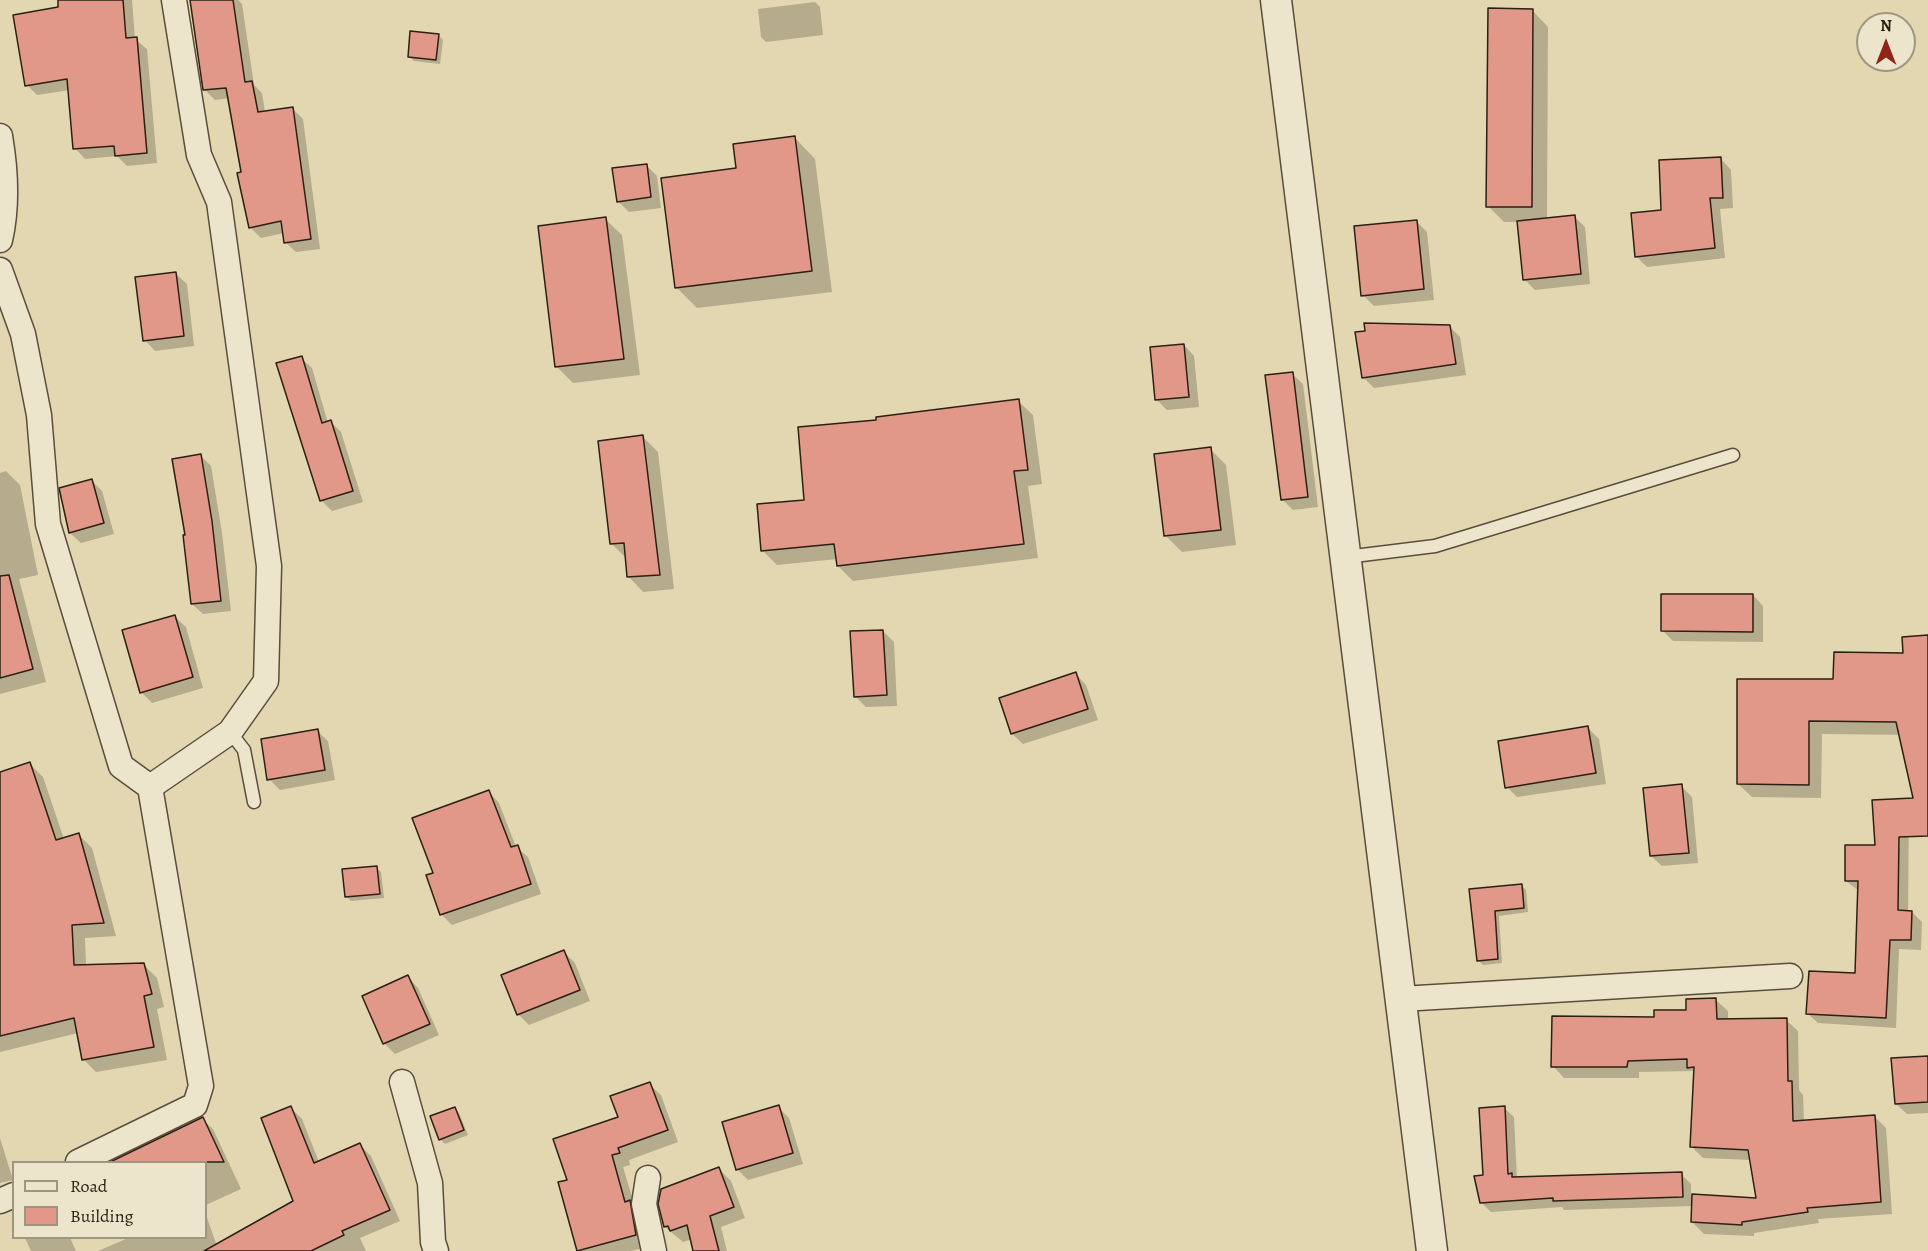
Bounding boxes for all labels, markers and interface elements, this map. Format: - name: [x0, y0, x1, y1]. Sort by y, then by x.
- north arrow: [1856, 12, 1916, 72]
- text: N: [1880, 15, 1892, 37]
- legend: [12, 1161, 207, 1239]
- text: Road: [70, 1174, 107, 1198]
- text: Building: [70, 1204, 134, 1228]

